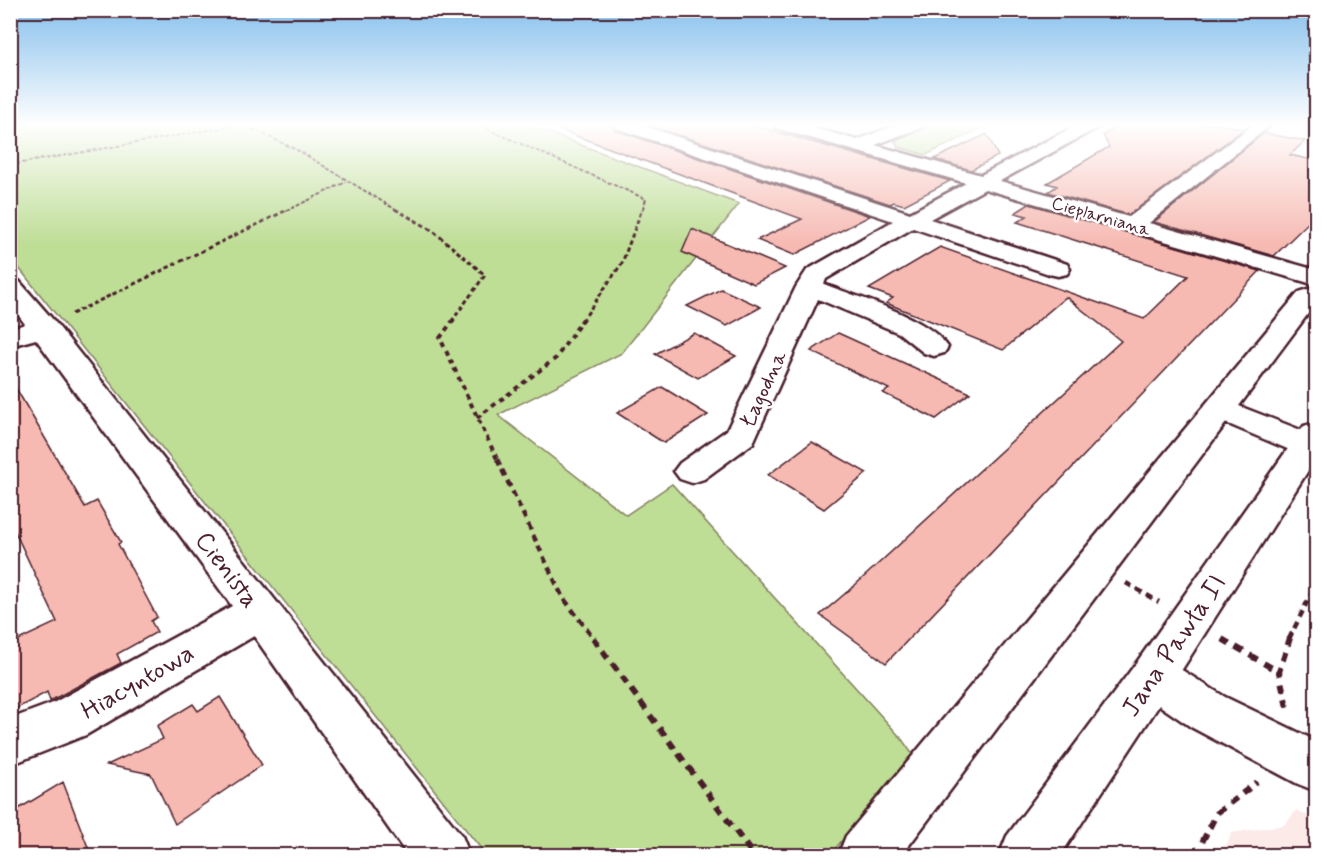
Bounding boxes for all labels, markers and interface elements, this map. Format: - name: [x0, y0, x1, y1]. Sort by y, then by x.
- street label: Cieplarniana: [1049, 191, 1153, 243]
- street label: Łagodna: [734, 346, 794, 432]
- street label: Cienista: [186, 525, 266, 615]
- street label: Jana Pawła II: [1114, 568, 1235, 724]
- street label: Hiacyntowa: [75, 637, 201, 729]

